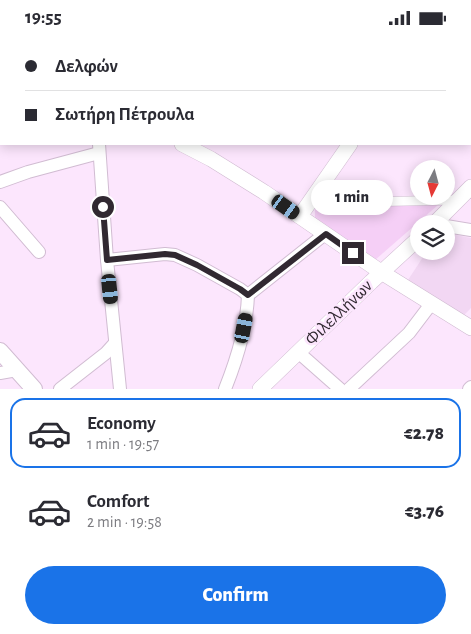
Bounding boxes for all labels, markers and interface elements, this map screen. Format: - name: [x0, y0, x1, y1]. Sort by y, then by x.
- text: 19:55: [25, 8, 62, 27]
- text: Δελφών: [55, 57, 118, 76]
- text: Σωτήρη Πέτρουλα: [55, 105, 195, 124]
- north arrow: [410, 160, 455, 205]
- map controls: [410, 160, 455, 260]
- callout: 1 min: [312, 181, 394, 215]
- text: 1 min: [335, 189, 369, 205]
- car: [269, 192, 302, 222]
- route start: [92, 196, 114, 218]
- button: layers: [410, 215, 455, 260]
- route end: [342, 242, 364, 264]
- car: [100, 273, 119, 305]
- street label: Φιλελλήνων: [302, 276, 376, 349]
- car: [233, 312, 254, 344]
- icon: car: [27, 411, 72, 456]
- text: Economy: [87, 414, 156, 433]
- text: €2.78: [404, 424, 444, 443]
- text: 1 min · 19:57: [87, 436, 159, 452]
- icon: car: [27, 489, 72, 534]
- text: Comfort: [87, 492, 149, 511]
- text: €3.76: [405, 502, 444, 521]
- text: 2 min · 19:58: [87, 514, 162, 530]
- button: Confirm: [25, 566, 446, 624]

